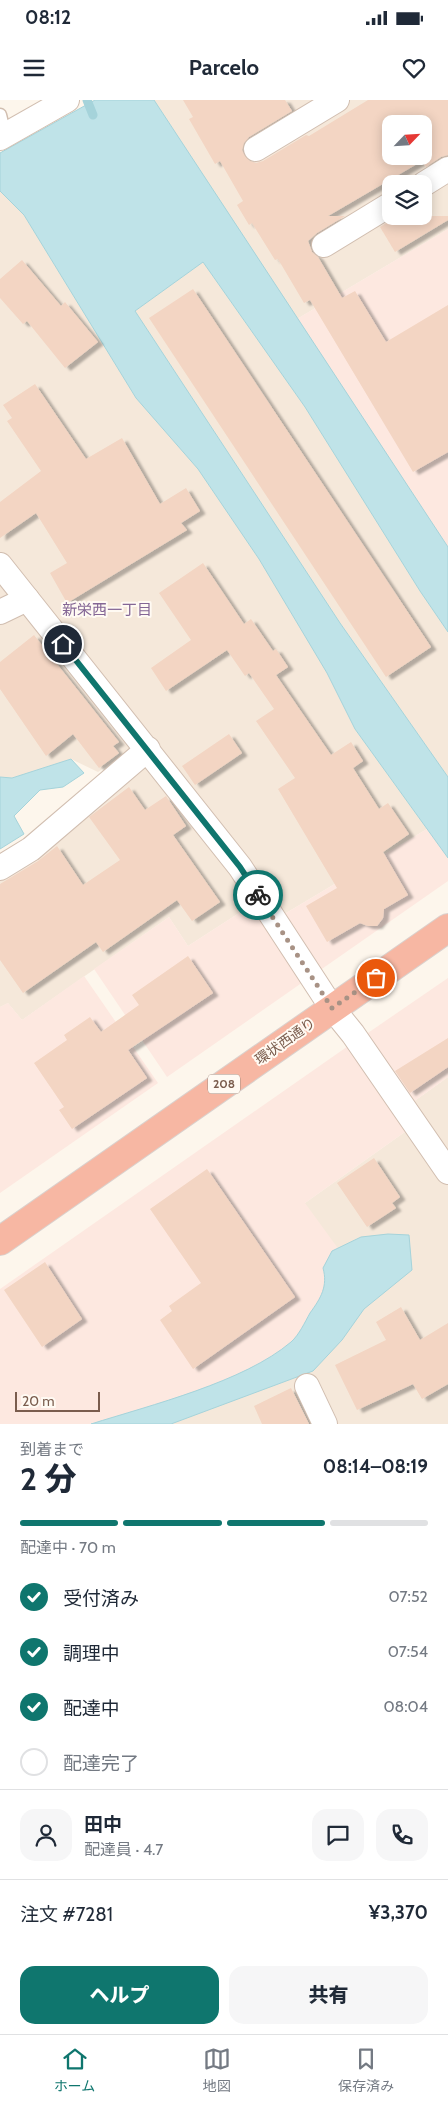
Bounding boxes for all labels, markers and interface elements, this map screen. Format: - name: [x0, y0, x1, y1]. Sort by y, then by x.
- text: 08:12: [25, 6, 71, 29]
- icon: menu: [20, 54, 48, 82]
- text: Parcelo: [189, 54, 259, 81]
- icon: heart: [400, 54, 428, 82]
- north arrow: [382, 115, 432, 165]
- map controls: [382, 115, 432, 225]
- button: layers: [382, 175, 432, 225]
- district label: 新栄西一丁目: [62, 601, 152, 619]
- pin: [42, 623, 84, 665]
- icon: home: [49, 630, 77, 658]
- courier: [233, 870, 283, 920]
- icon: bike: [244, 881, 272, 909]
- pin: [355, 957, 397, 999]
- icon: bag: [362, 964, 390, 992]
- street label: 環状西通り: [251, 1014, 319, 1068]
- road number: 208: [208, 1074, 240, 1094]
- scale bar: [15, 1389, 100, 1412]
- text: 20 m: [22, 1392, 55, 1410]
- text: 到着まで: [20, 1440, 84, 1459]
- text: 08:14–08:19: [323, 1455, 428, 1478]
- text: 2 分: [20, 1459, 76, 1498]
- text: 配達中 · 70 m: [20, 1538, 116, 1557]
- icon: check: [20, 1583, 48, 1611]
- text: 受付済み: [63, 1587, 139, 1610]
- text: 07:52: [389, 1587, 428, 1606]
- icon: check: [20, 1638, 48, 1666]
- text: 調理中: [63, 1642, 120, 1665]
- text: 07:54: [388, 1642, 428, 1661]
- icon: check: [20, 1693, 48, 1721]
- text: 配達中: [63, 1697, 120, 1720]
- text: 08:04: [383, 1697, 428, 1716]
- text: 配達完了: [63, 1752, 139, 1775]
- button: person: [20, 1809, 72, 1861]
- button: chat: [312, 1809, 364, 1861]
- button: phone: [376, 1809, 428, 1861]
- text: 田中: [84, 1813, 122, 1836]
- text: 配達員 · 4.7: [84, 1840, 163, 1859]
- text: ¥3,370: [369, 1901, 428, 1924]
- text: 注文 #7281: [20, 1903, 113, 1926]
- button: ヘルプ: [20, 1966, 219, 2024]
- button: 共有: [229, 1966, 428, 2024]
- tab: ホーム: [54, 2045, 95, 2095]
- tab: 地図: [203, 2045, 231, 2095]
- tab: 保存済み: [338, 2045, 394, 2095]

